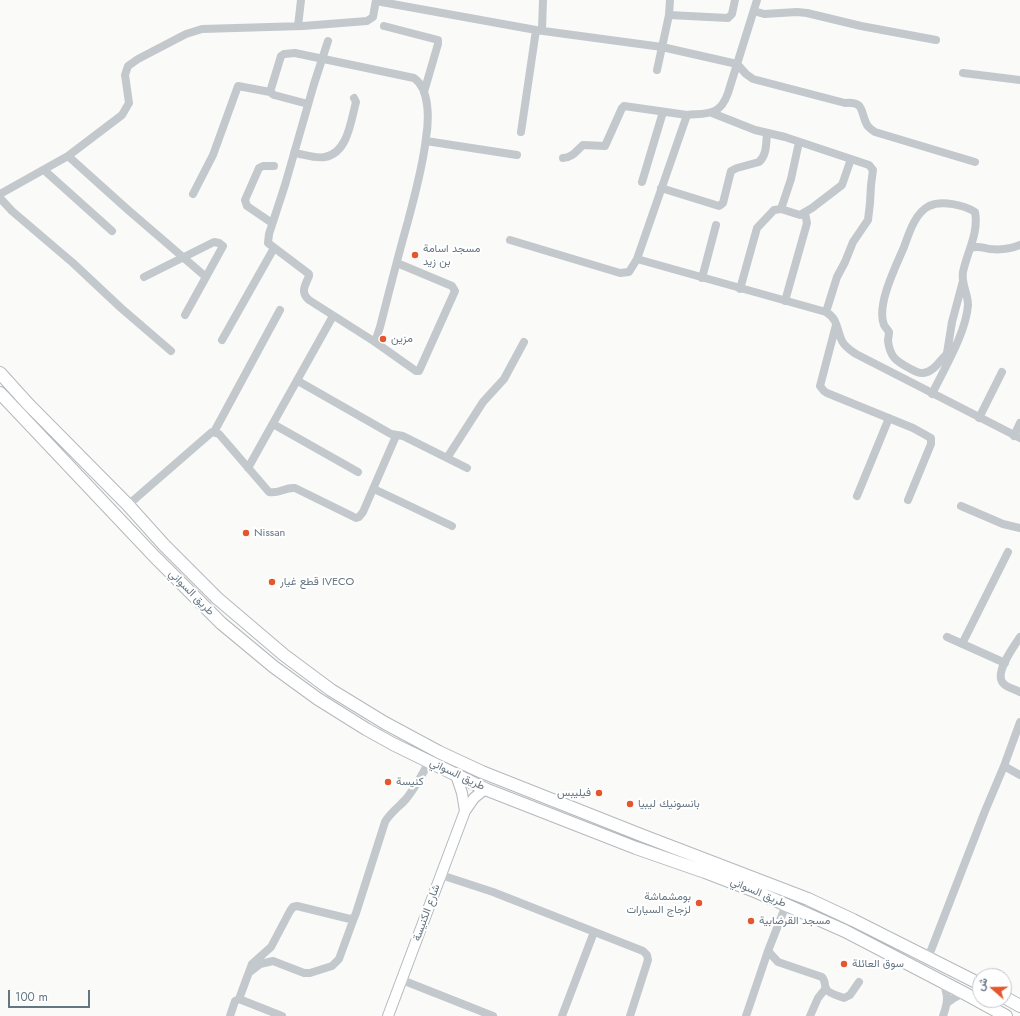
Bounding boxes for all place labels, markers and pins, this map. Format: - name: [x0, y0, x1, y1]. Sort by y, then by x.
- place label: مسجد اسامة بن زيد: [423, 242, 480, 268]
- marker: مسجد اسامة بن زيد: [410, 250, 420, 260]
- place label: مزين: [391, 332, 413, 346]
- marker: مزين: [378, 334, 388, 344]
- place label: Nissan: [254, 526, 285, 540]
- marker: Nissan: [241, 528, 251, 538]
- place label: قطع غيار IVECO: [280, 575, 354, 589]
- marker: قطع غيار IVECO: [267, 577, 277, 587]
- place label: كنيسة: [396, 775, 424, 789]
- marker: كنيسة: [383, 777, 393, 787]
- place label: فيليبس: [557, 786, 591, 800]
- marker: فيليبس: [594, 788, 604, 798]
- place label: بانسونيك ليبيا: [638, 797, 700, 811]
- marker: بانسونيك ليبيا: [625, 799, 635, 809]
- place label: بومشماشة لزجاج السيارات: [626, 890, 691, 916]
- marker: بومشماشة لزجاج السيارات: [694, 898, 704, 908]
- place label: مسجد القرضابية: [759, 914, 830, 928]
- marker: مسجد القرضابية: [746, 916, 756, 926]
- place label: سوق العائلة: [852, 957, 904, 971]
- marker: سوق العائلة: [839, 959, 849, 969]

